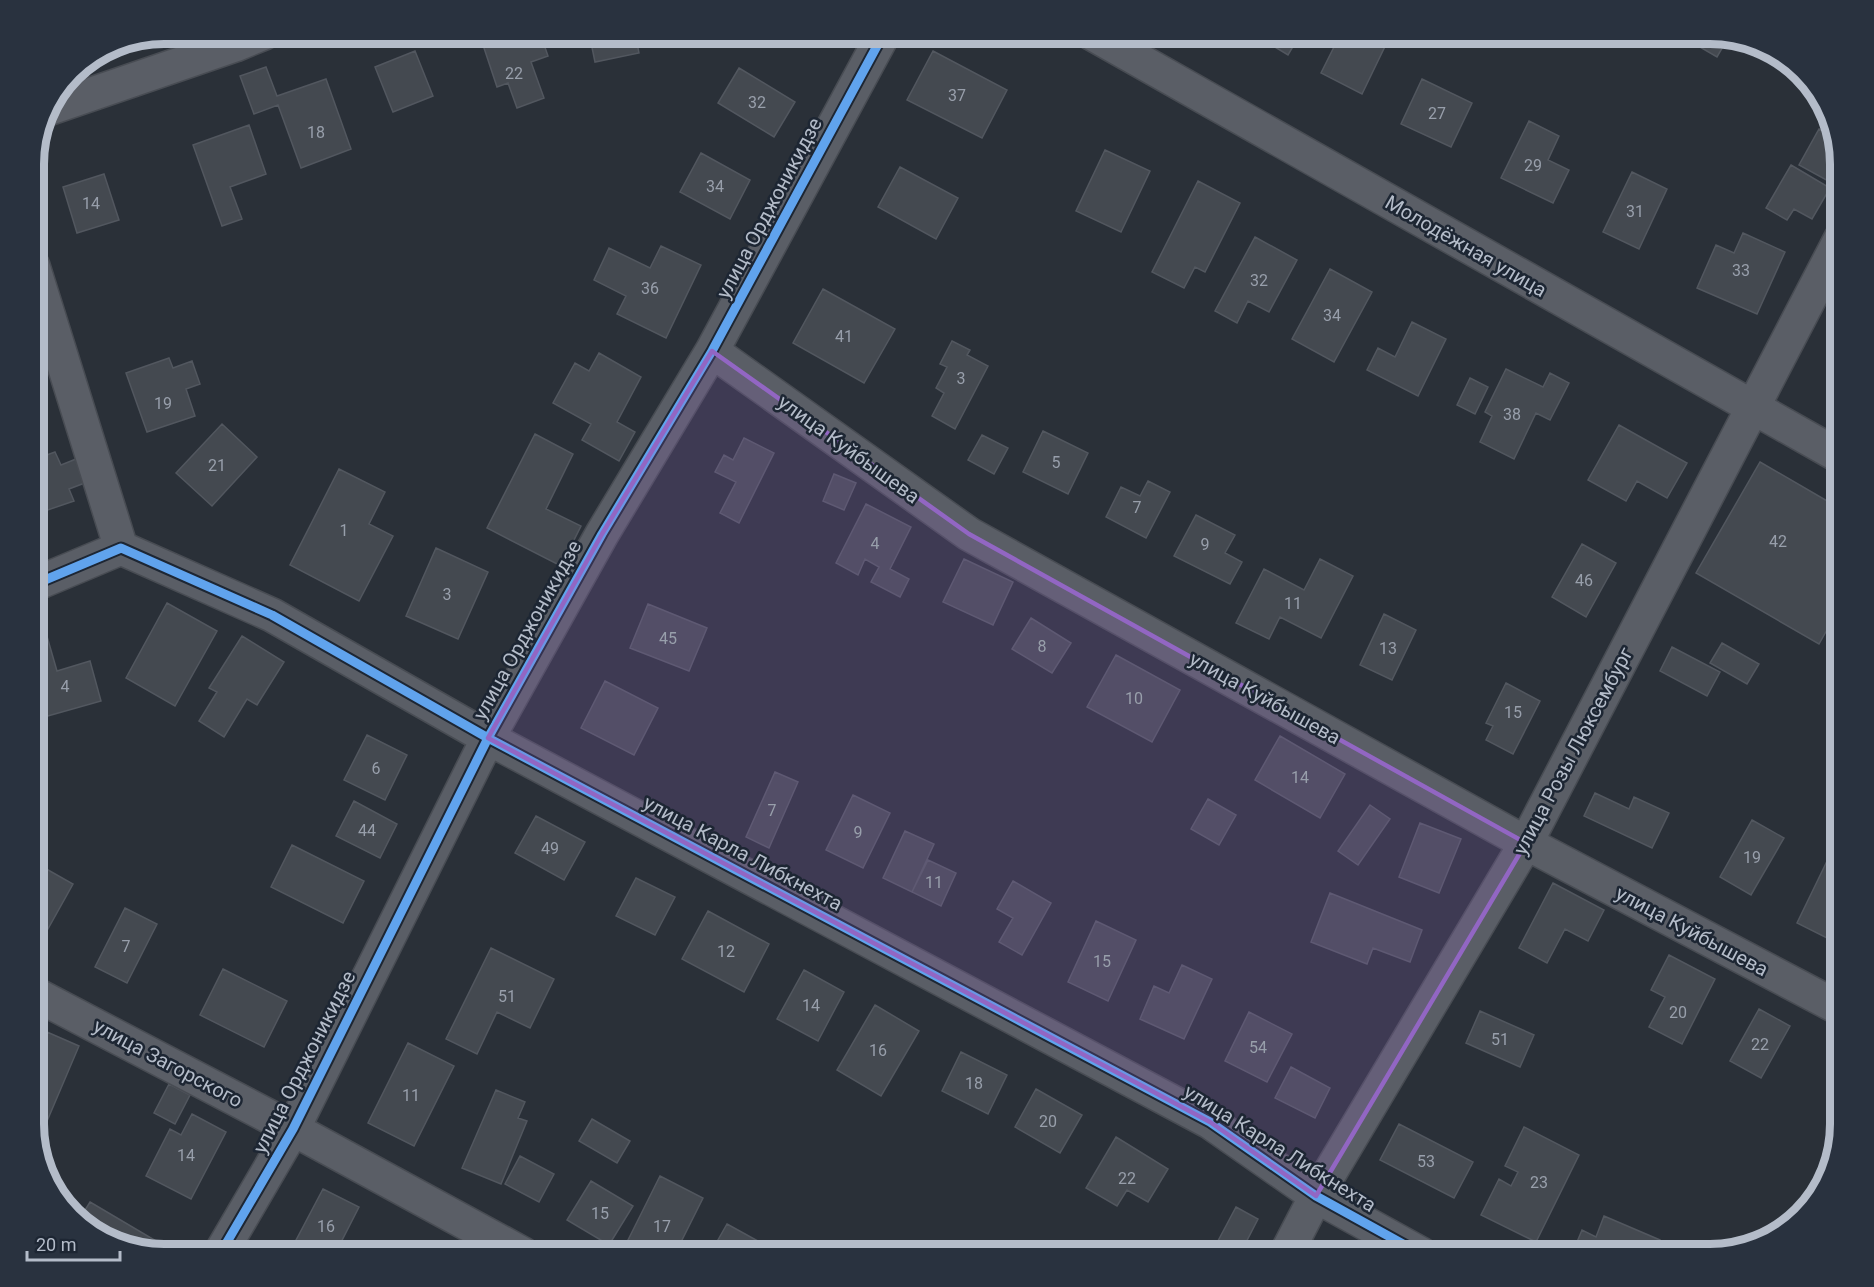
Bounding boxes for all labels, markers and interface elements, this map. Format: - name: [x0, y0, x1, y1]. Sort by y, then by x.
- house number: 22: [505, 64, 523, 83]
- house number: 37: [948, 86, 966, 105]
- house number: 32: [748, 93, 766, 112]
- house number: 27: [1428, 104, 1446, 123]
- street label: улица Орджоникидзе: [711, 113, 827, 303]
- house number: 18: [307, 123, 325, 142]
- house number: 29: [1524, 156, 1542, 175]
- house number: 34: [706, 177, 724, 196]
- street label: Молодёжная улица: [1381, 190, 1551, 302]
- house number: 14: [82, 194, 100, 213]
- house number: 31: [1626, 202, 1644, 221]
- house number: 33: [1732, 261, 1750, 280]
- house number: 32: [1250, 271, 1268, 290]
- house number: 36: [641, 279, 659, 298]
- house number: 34: [1323, 306, 1341, 325]
- house number: 41: [835, 327, 853, 346]
- house number: 3: [957, 369, 966, 388]
- street label: улица Куйбышева: [774, 390, 924, 508]
- house number: 19: [154, 394, 172, 413]
- house number: 38: [1503, 405, 1521, 424]
- house number: 5: [1052, 453, 1061, 472]
- house number: 21: [208, 456, 226, 475]
- house number: 7: [1133, 498, 1142, 517]
- house number: 1: [340, 521, 349, 540]
- house number: 42: [1769, 532, 1787, 551]
- house number: 4: [871, 534, 880, 553]
- house number: 9: [1201, 535, 1210, 554]
- street label: улица Орджоникидзе: [468, 536, 586, 724]
- house number: 46: [1575, 571, 1593, 590]
- house number: 3: [443, 585, 452, 604]
- house number: 11: [1284, 594, 1302, 613]
- house number: 45: [659, 629, 677, 648]
- house number: 8: [1038, 637, 1047, 656]
- house number: 13: [1379, 639, 1397, 658]
- street label: улица Розы Люксембург: [1508, 643, 1638, 859]
- street label: улица Куйбышева: [1185, 647, 1345, 749]
- house number: 4: [61, 677, 70, 696]
- house number: 10: [1125, 689, 1143, 708]
- house number: 15: [1504, 703, 1522, 722]
- house number: 6: [372, 759, 381, 778]
- house number: 14: [1291, 768, 1309, 787]
- street label: улица Карла Либкнехта: [639, 790, 847, 916]
- house number: 7: [768, 801, 777, 820]
- house number: 44: [358, 821, 376, 840]
- house number: 9: [854, 823, 863, 842]
- house number: 49: [541, 839, 559, 858]
- house number: 19: [1743, 848, 1761, 867]
- house number: 11: [925, 873, 943, 892]
- street label: улица Куйбышева: [1612, 881, 1772, 981]
- house number: 7: [122, 937, 131, 956]
- house number: 12: [717, 942, 735, 961]
- house number: 15: [1093, 952, 1111, 971]
- street label: улица Орджоникидзе: [248, 967, 360, 1157]
- house number: 51: [498, 987, 516, 1006]
- house number: 14: [802, 996, 820, 1015]
- house number: 20: [1669, 1003, 1687, 1022]
- street label: улица Загорского: [89, 1014, 247, 1112]
- house number: 51: [1491, 1030, 1509, 1049]
- house number: 22: [1751, 1035, 1769, 1054]
- house number: 54: [1249, 1038, 1267, 1057]
- house number: 16: [869, 1041, 887, 1060]
- house number: 18: [965, 1074, 983, 1093]
- street label: улица Карла Либкнехта: [1180, 1079, 1380, 1217]
- house number: 11: [402, 1086, 420, 1105]
- house number: 20: [1039, 1112, 1057, 1131]
- house number: 14: [177, 1146, 195, 1165]
- house number: 53: [1417, 1152, 1435, 1171]
- house number: 22: [1118, 1169, 1136, 1188]
- house number: 23: [1530, 1173, 1548, 1192]
- house number: 15: [591, 1204, 609, 1223]
- house number: 16: [317, 1217, 335, 1236]
- house number: 17: [653, 1217, 671, 1236]
- scale bar: [27, 1224, 120, 1262]
- text: 20 m: [36, 1234, 76, 1255]

